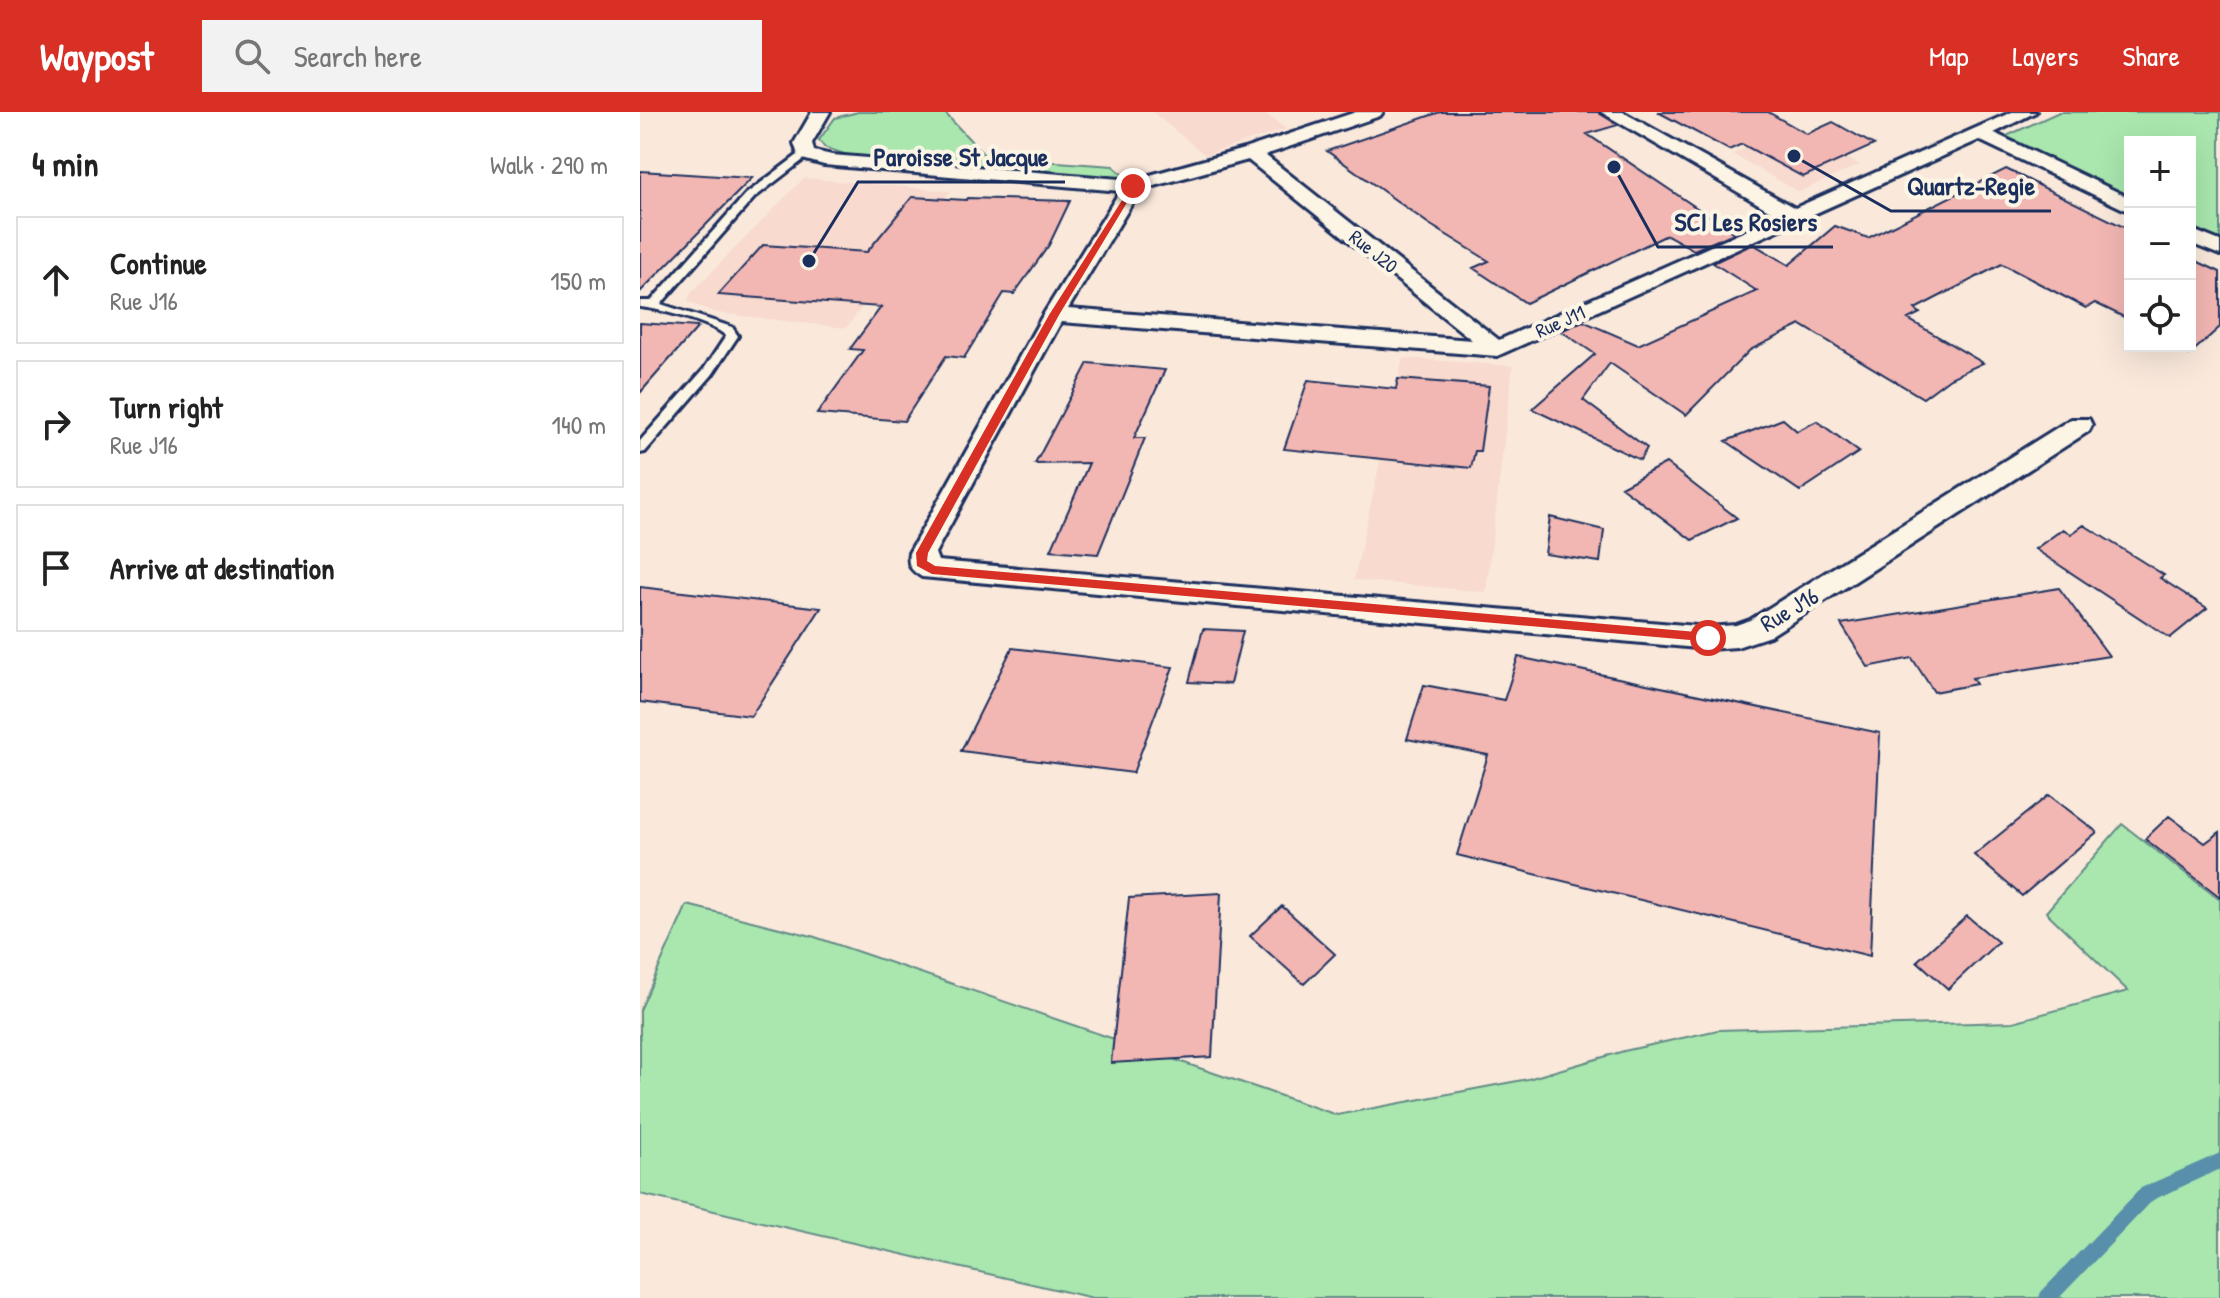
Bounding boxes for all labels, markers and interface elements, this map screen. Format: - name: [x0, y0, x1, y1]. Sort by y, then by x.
- search box: [202, 20, 762, 92]
- text: Waypost: [40, 30, 154, 82]
- icon: search: [230, 34, 274, 78]
- text: Search here: [294, 36, 422, 76]
- text: Map: [1929, 37, 1969, 75]
- text: Layers: [2013, 37, 2078, 75]
- text: Share: [2122, 37, 2180, 75]
- callout: Paroisse St Jacque: [858, 132, 1065, 182]
- map controls: [2124, 136, 2196, 352]
- button: +: [2124, 136, 2196, 208]
- text: Paroisse St Jacque: [874, 139, 1049, 175]
- text: 4 min: [32, 141, 99, 187]
- text: Walk · 290 m: [490, 147, 608, 182]
- callout: Quartz-Regie: [1891, 161, 2051, 211]
- route end: [1115, 168, 1151, 204]
- text: Quartz-Regie: [1907, 168, 2036, 204]
- callout: SCI Les Rosiers: [1658, 197, 1833, 247]
- text: SCI Les Rosiers: [1675, 204, 1817, 239]
- button: −: [2124, 208, 2196, 280]
- street label: Rue J20: [1344, 223, 1404, 279]
- text: Continue: [110, 243, 207, 283]
- icon: ahead: [34, 258, 78, 302]
- text: 150 m: [550, 263, 606, 298]
- button: locate: [2124, 280, 2196, 352]
- text: Rue J16: [110, 283, 178, 318]
- street label: Rue J11: [1531, 298, 1589, 344]
- text: Turn right: [110, 387, 223, 427]
- icon: right: [34, 402, 78, 446]
- text: 140 m: [552, 407, 606, 442]
- text: Rue J16: [110, 427, 178, 462]
- icon: arrive: [34, 546, 78, 590]
- text: Arrive at destination: [110, 548, 335, 588]
- street label: Rue J16: [1754, 579, 1824, 639]
- route start: [1690, 620, 1726, 656]

